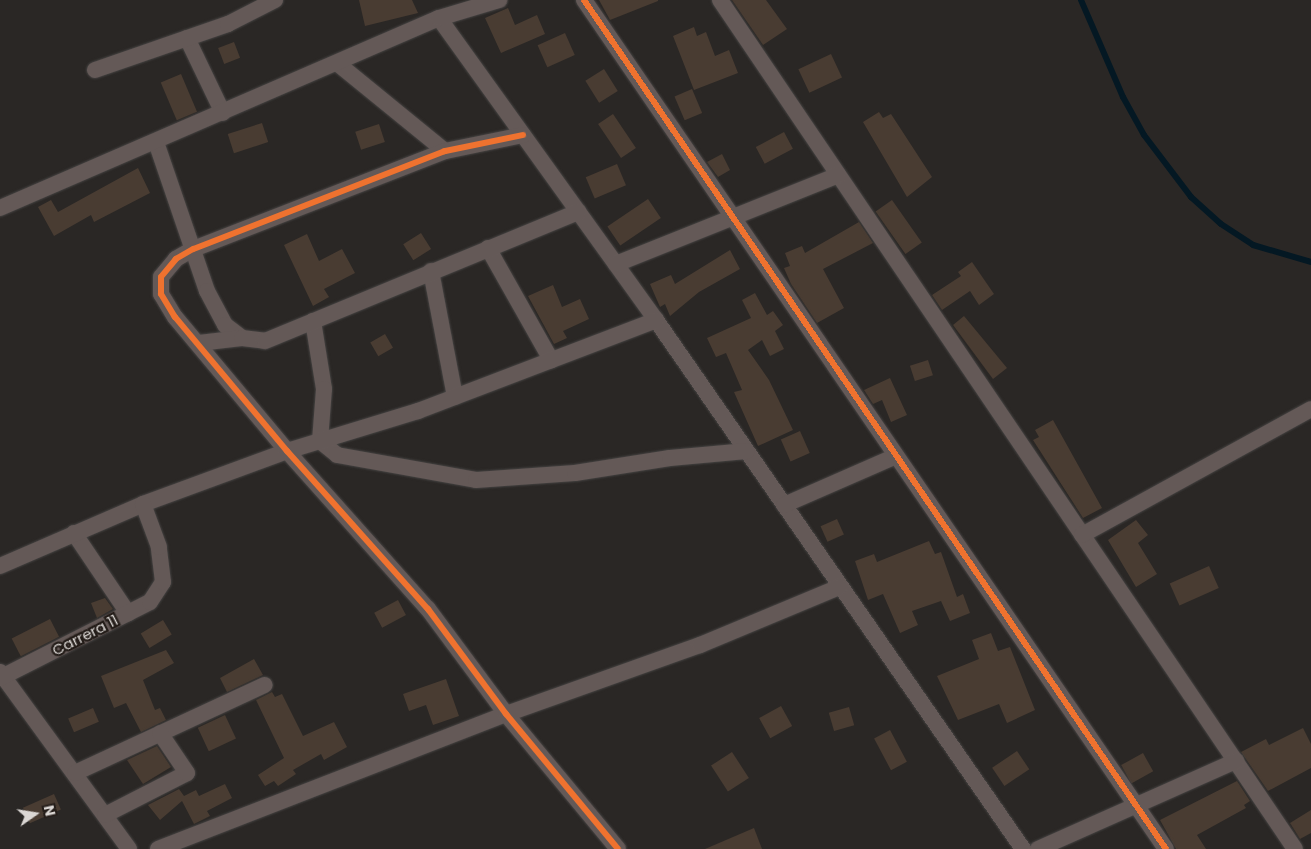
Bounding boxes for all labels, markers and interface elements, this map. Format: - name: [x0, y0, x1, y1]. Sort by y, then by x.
- street label: Carrera 11: [49, 611, 121, 659]
- north arrow: [10, 789, 60, 839]
- text: N: [39, 803, 61, 818]

